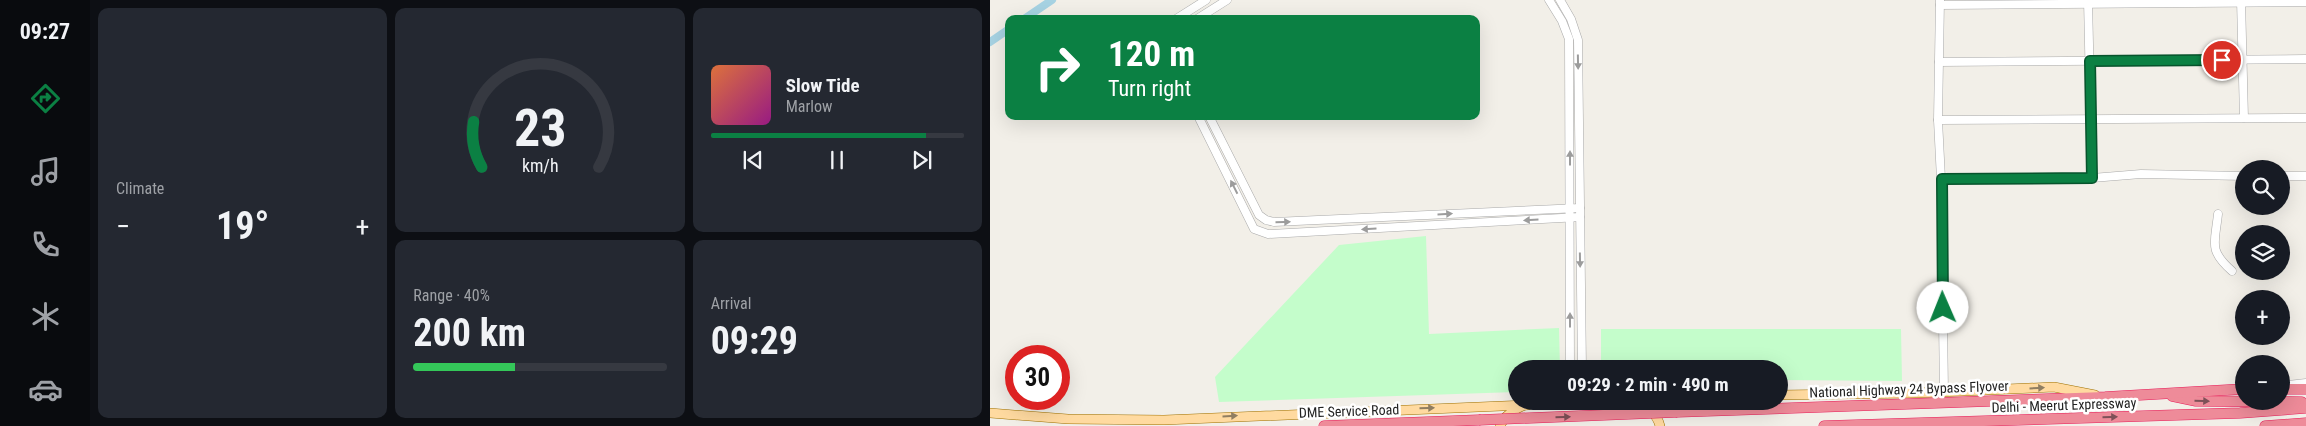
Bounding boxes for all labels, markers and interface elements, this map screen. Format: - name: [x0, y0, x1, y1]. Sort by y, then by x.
- text: 09:27: [20, 19, 70, 44]
- text: 120 m: [1108, 34, 1195, 75]
- icon: right: [1025, 35, 1090, 100]
- pin: [2201, 39, 2243, 81]
- icon: arrive: [2208, 46, 2236, 74]
- one-way arrow: [1574, 54, 1582, 70]
- text: Slow Tide: [786, 74, 860, 97]
- text: Turn right: [1108, 76, 1191, 101]
- icon: directions: [28, 81, 63, 116]
- text: Marlow: [786, 97, 832, 116]
- text: 23: [514, 98, 566, 159]
- icon: previous: [739, 146, 767, 174]
- icon: pause: [823, 146, 851, 174]
- icon: next: [908, 146, 936, 174]
- one-way arrow: [1566, 149, 1574, 165]
- icon: music: [28, 154, 63, 189]
- text: km/h: [522, 155, 558, 176]
- map controls: [2235, 160, 2290, 410]
- button: search: [2235, 160, 2290, 215]
- text: Climate: [116, 179, 164, 198]
- one-way arrow: [1229, 180, 1237, 194]
- text: 19°: [216, 204, 269, 248]
- one-way arrow: [1437, 209, 1453, 217]
- text: −: [116, 210, 130, 243]
- text: +: [355, 210, 369, 243]
- one-way arrow: [1523, 216, 1539, 224]
- one-way arrow: [1275, 217, 1291, 225]
- one-way arrow: [1361, 225, 1377, 233]
- button: layers: [2235, 225, 2290, 280]
- icon: phone: [28, 227, 63, 262]
- one-way arrow: [1576, 252, 1584, 268]
- position arrow: [1916, 281, 1968, 333]
- text: Range · 40%: [413, 286, 490, 305]
- button: +: [2235, 290, 2290, 345]
- text: Arrival: [711, 294, 751, 313]
- icon: climate: [28, 299, 63, 334]
- text: 200 km: [413, 311, 526, 355]
- one-way arrow: [1566, 312, 1574, 328]
- text: 09:29: [711, 319, 798, 363]
- speed limit sign: 30: [1005, 345, 1070, 410]
- button: −: [2235, 355, 2290, 410]
- icon: car: [28, 372, 63, 407]
- text: 09:29 · 2 min · 490 m: [1567, 373, 1729, 396]
- street label: National Highway 24 Bypass Flyover: [1809, 378, 2009, 400]
- one-way arrow: [2030, 383, 2046, 391]
- street label: Delhi - Meerut Expressway: [1991, 394, 2137, 416]
- one-way arrow: [2195, 397, 2211, 405]
- street label: DME Service Road: [1298, 401, 1400, 421]
- one-way arrow: [1419, 404, 1435, 412]
- one-way arrow: [1222, 412, 1238, 420]
- one-way arrow: [1555, 412, 1571, 420]
- one-way arrow: [2102, 413, 2118, 421]

